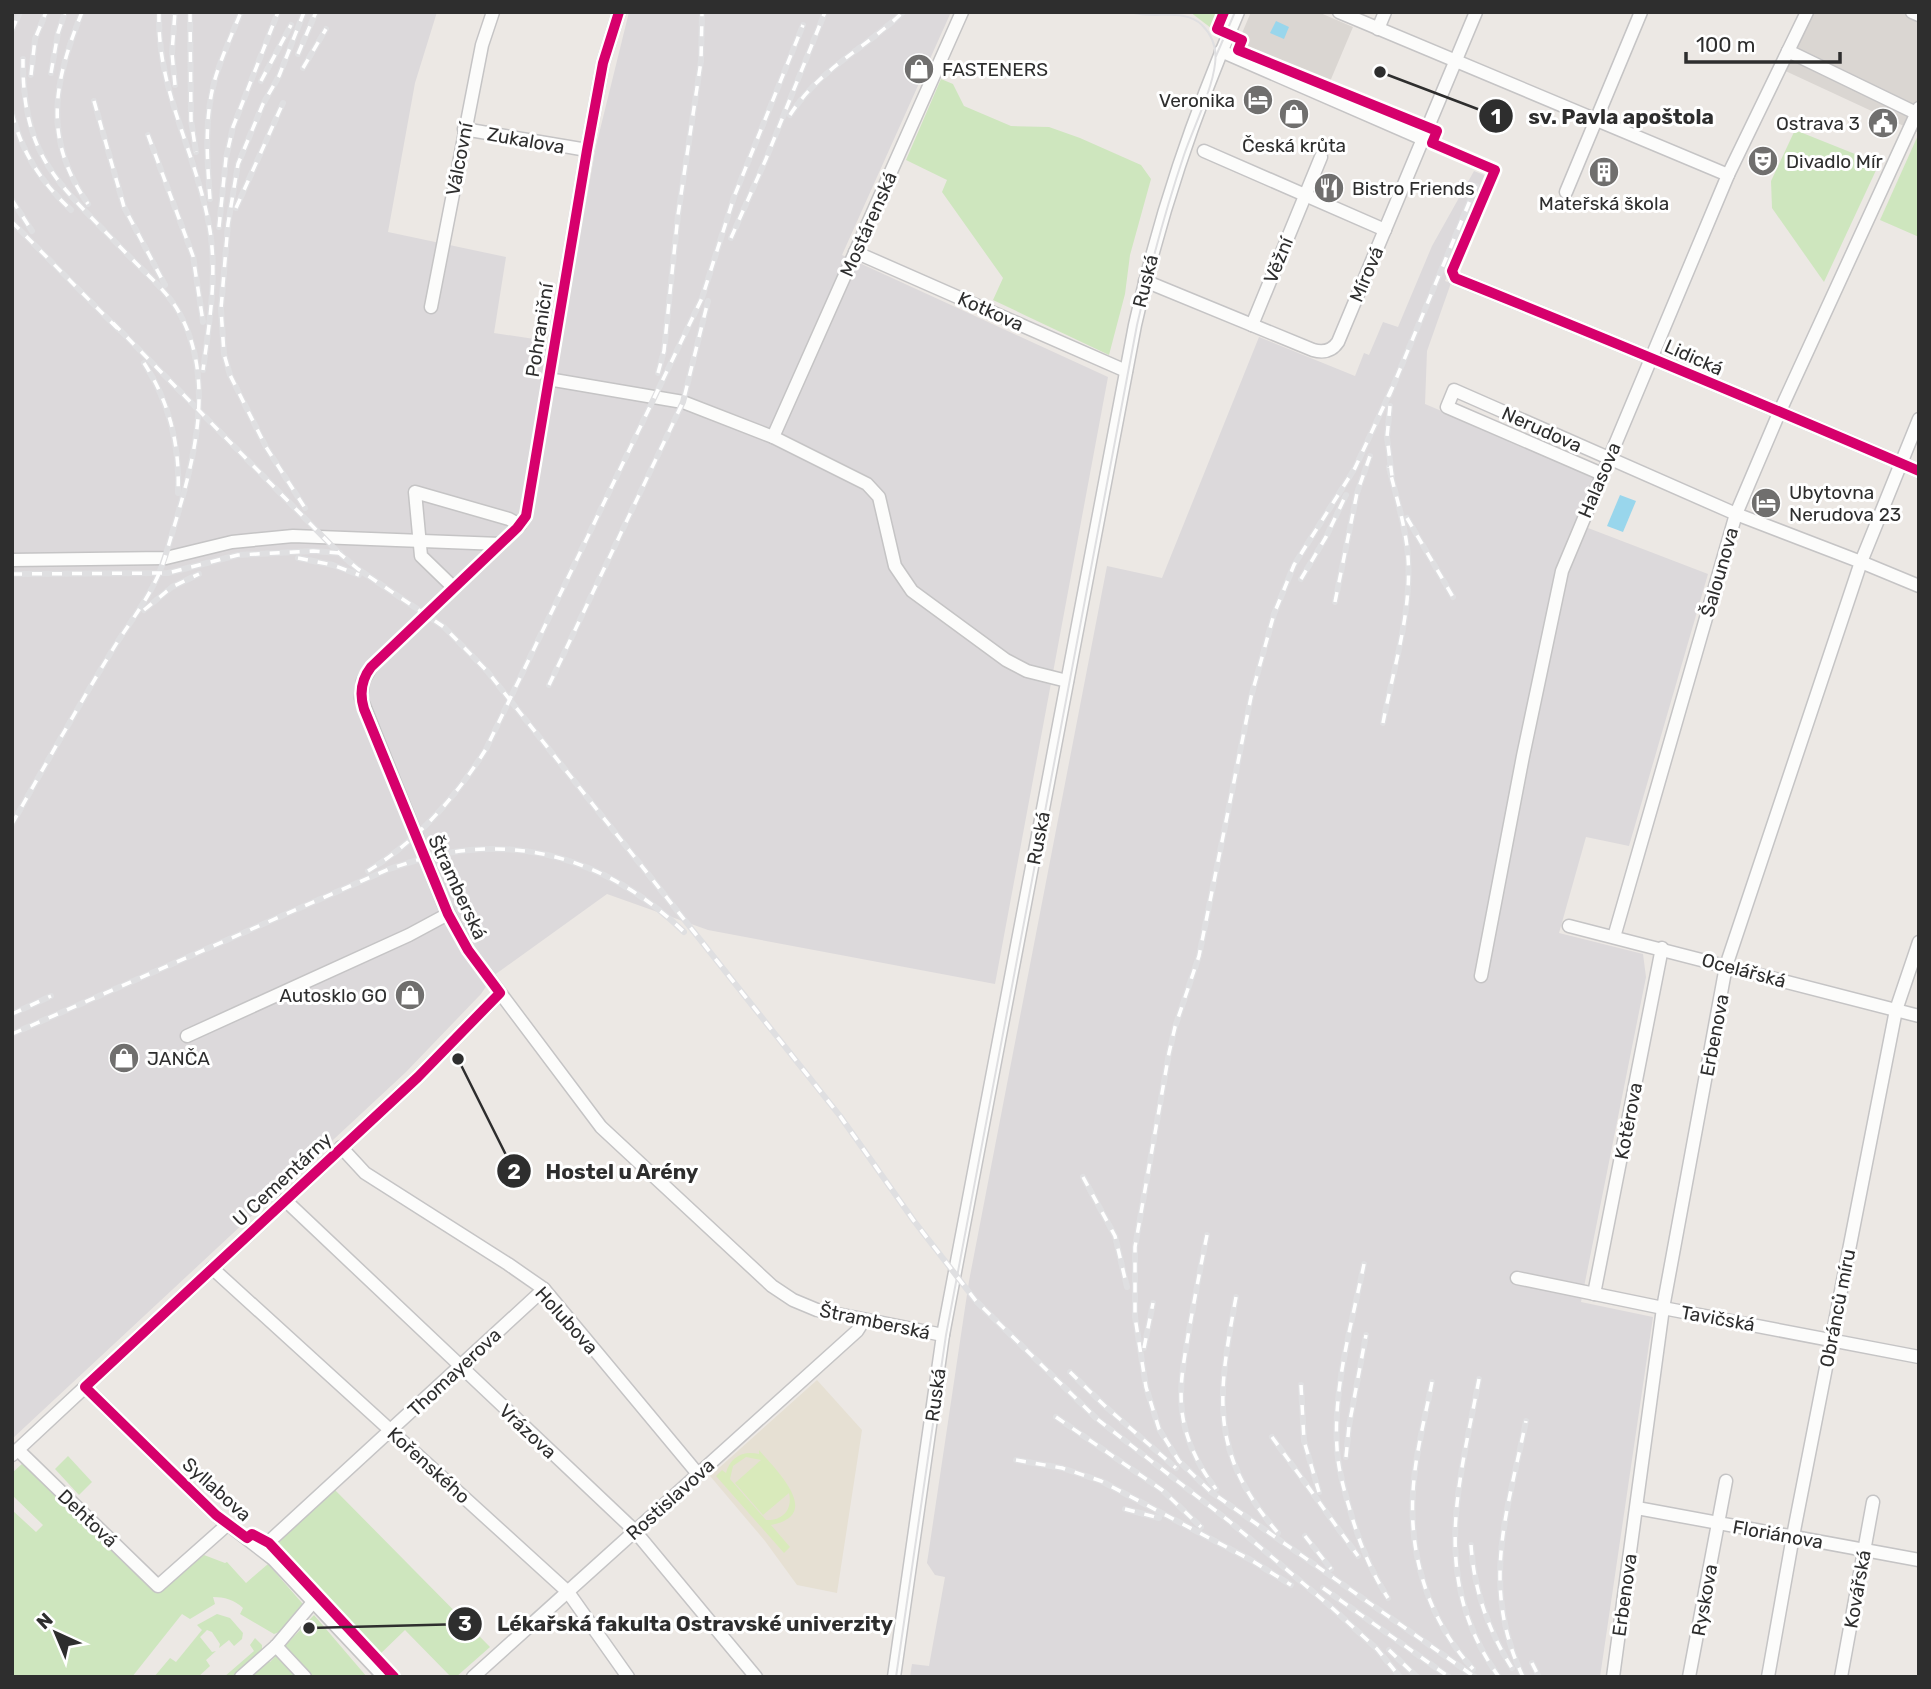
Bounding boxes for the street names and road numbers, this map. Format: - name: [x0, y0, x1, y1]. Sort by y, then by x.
- street label: Válcovní: [441, 119, 478, 198]
- street label: Zukalova: [485, 122, 567, 159]
- street label: Mostárenská: [835, 168, 902, 280]
- street label: Věžní: [1259, 232, 1299, 287]
- street label: Mírová: [1345, 243, 1388, 305]
- street label: Ruská: [1128, 252, 1163, 310]
- street label: Pohraniční: [521, 280, 558, 379]
- street label: Kotkova: [954, 287, 1027, 336]
- street label: Lidická: [1661, 334, 1727, 381]
- street label: Nerudova: [1498, 402, 1585, 457]
- street label: Halasova: [1573, 439, 1626, 522]
- street label: Šalounova: [1696, 525, 1743, 620]
- street label: Ruská: [1022, 810, 1055, 867]
- street label: Štramberská: [423, 831, 492, 943]
- street label: Ocelářská: [1699, 948, 1788, 993]
- street label: Erbenova: [1695, 992, 1734, 1078]
- street label: Kotěrova: [1610, 1081, 1647, 1162]
- street label: U Cementárny: [228, 1128, 337, 1231]
- street label: Obránců míru: [1815, 1247, 1860, 1369]
- street label: Holubova: [530, 1282, 603, 1359]
- street label: Štramberská: [817, 1299, 932, 1344]
- street label: Tavičská: [1679, 1301, 1757, 1336]
- street label: Thomayerova: [403, 1323, 506, 1421]
- street label: Ruská: [920, 1367, 951, 1423]
- street label: Vrázova: [494, 1399, 561, 1464]
- street label: Kořenského: [383, 1422, 475, 1508]
- street label: Syllabova: [178, 1453, 256, 1526]
- street label: Rostislavova: [621, 1454, 719, 1545]
- street label: Dehtová: [53, 1484, 122, 1552]
- street label: Floriánova: [1731, 1515, 1825, 1554]
- street label: Kovářská: [1839, 1548, 1876, 1630]
- street label: Erbenova: [1607, 1552, 1642, 1638]
- street label: Ryskova: [1687, 1562, 1722, 1638]

